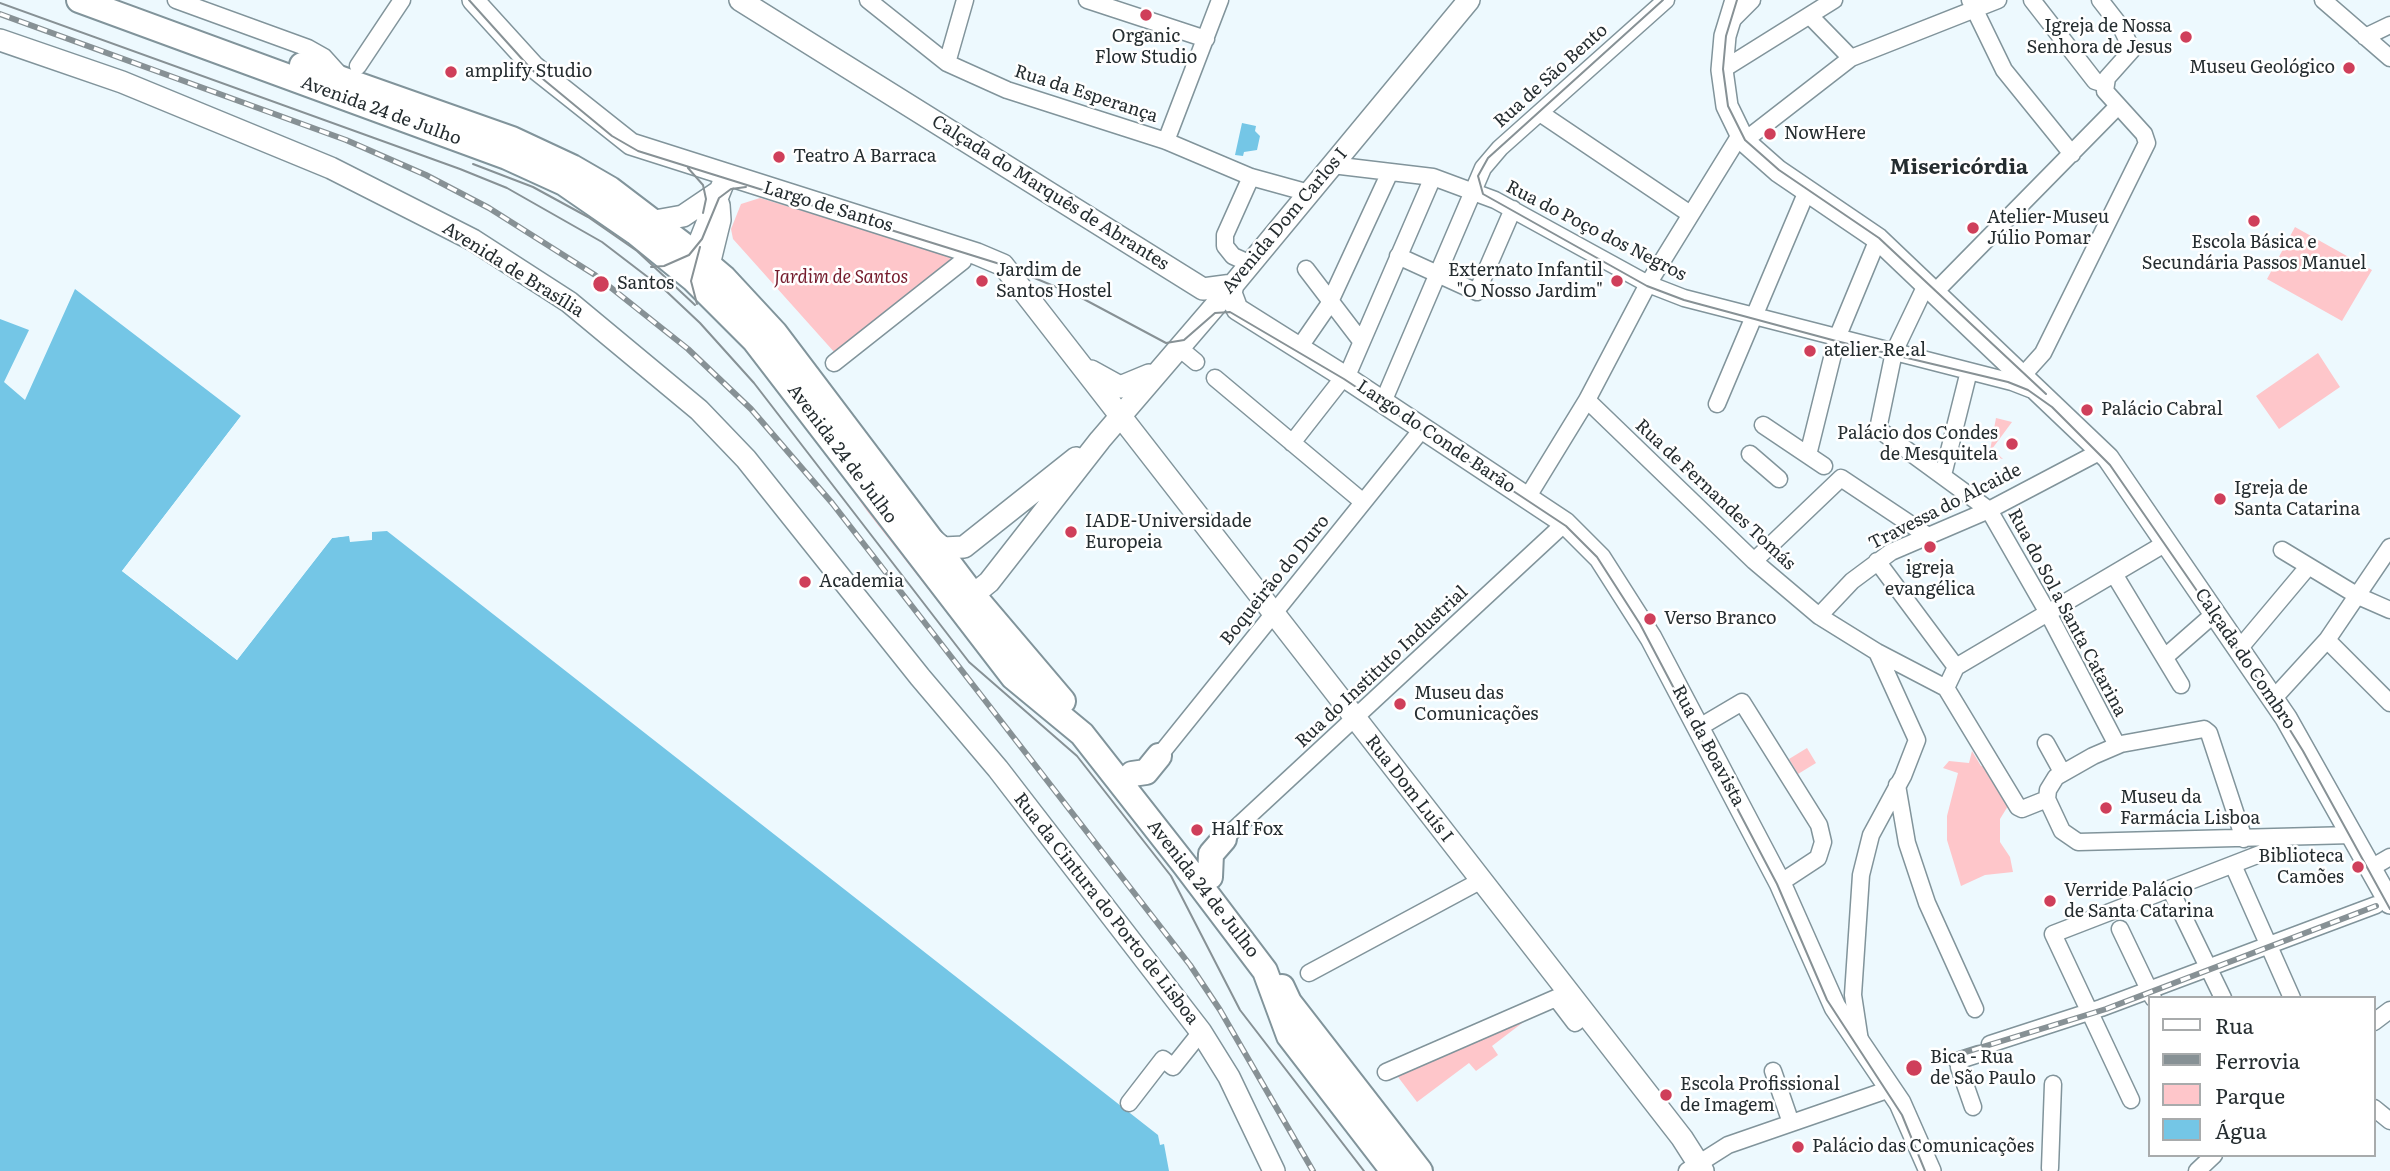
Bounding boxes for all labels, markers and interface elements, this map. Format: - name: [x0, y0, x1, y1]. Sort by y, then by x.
- marker: Organic Flow Studio: [1138, 7, 1154, 23]
- place label: Igreja de Nossa Senhora de Jesus: [2026, 16, 2172, 58]
- street label: Rua de São Bento: [1490, 19, 1612, 133]
- place label: Organic Flow Studio: [1095, 26, 1197, 68]
- marker: Igreja de Nossa Senhora de Jesus: [2178, 29, 2194, 45]
- place label: Museu Geológico: [2189, 57, 2335, 79]
- marker: Museu Geológico: [2341, 60, 2357, 76]
- place label: amplify Studio: [465, 61, 592, 83]
- street label: Rua da Esperança: [1011, 61, 1161, 127]
- marker: amplify Studio: [443, 64, 459, 80]
- street label: Avenida 24 de Julho: [298, 72, 464, 150]
- street label: Calçada do Marquês de Abrantes: [927, 111, 1173, 275]
- place label: NowHere: [1784, 123, 1866, 145]
- marker: NowHere: [1762, 126, 1778, 142]
- street label: Avenida Dom Carlos I: [1218, 144, 1352, 298]
- place label: Teatro A Barraca: [793, 146, 936, 168]
- marker: Teatro A Barraca: [771, 149, 787, 165]
- district label: Misericórdia: [1890, 155, 2028, 181]
- street label: Rua do Poço dos Negros: [1502, 176, 1690, 286]
- street label: Largo de Santos: [761, 177, 895, 237]
- place label: Atelier-Museu Júlio Pomar: [1987, 207, 2109, 249]
- marker: Escola Básica e Secundária Passos Manuel: [2246, 213, 2262, 229]
- street label: Avenida de Brasília: [438, 218, 588, 322]
- marker: Atelier-Museu Júlio Pomar: [1965, 220, 1981, 236]
- place label: Escola Básica e Secundária Passos Manuel: [2142, 232, 2366, 274]
- place label: Jardim de Santos Hostel: [996, 260, 1112, 302]
- place label: Externato Infantil "O Nosso Jardim": [1448, 260, 1603, 302]
- park label: Jardim de Santos: [774, 267, 908, 289]
- place label: Santos: [617, 273, 674, 295]
- marker: Jardim de Santos Hostel: [974, 273, 990, 289]
- marker: Externato Infantil "O Nosso Jardim": [1609, 273, 1625, 289]
- marker: Santos: [591, 274, 611, 294]
- place label: atelier Re.al: [1824, 340, 1926, 362]
- marker: atelier Re.al: [1802, 343, 1818, 359]
- street label: Largo do Conde Barão: [1352, 376, 1520, 498]
- street label: Avenida 24 de Julho: [783, 380, 901, 528]
- place label: Palácio Cabral: [2101, 399, 2223, 421]
- marker: Palácio Cabral: [2079, 402, 2095, 418]
- street label: Rua de Fernandes Tomás: [1630, 415, 1800, 575]
- place label: Palácio dos Condes de Mesquitela: [1837, 423, 1998, 466]
- marker: Palácio dos Condes de Mesquitela: [2004, 436, 2020, 452]
- street label: Travessa do Alcaide: [1865, 459, 2025, 555]
- place label: Igreja de Santa Catarina: [2234, 478, 2360, 520]
- marker: Igreja de Santa Catarina: [2212, 491, 2228, 507]
- street label: Rua do Sol a Santa Catarina: [2003, 505, 2131, 721]
- place label: IADE-Universidade Europeia: [1085, 511, 1252, 554]
- street label: Boqueirão do Duro: [1216, 511, 1334, 649]
- marker: IADE-Universidade Europeia: [1063, 524, 1079, 540]
- marker: igreja evangélica: [1922, 539, 1938, 555]
- place label: igreja evangélica: [1885, 558, 1975, 600]
- place label: Academia: [819, 571, 904, 593]
- marker: Academia: [797, 574, 813, 590]
- street label: Rua do Instituto Industrial: [1291, 582, 1473, 752]
- street label: Calçada do Combro: [2190, 584, 2300, 734]
- place label: Verso Branco: [1664, 608, 1777, 630]
- marker: Verso Branco: [1642, 611, 1658, 627]
- street label: Rua da Boavista: [1667, 682, 1749, 810]
- place label: Museu das Comunicações: [1414, 683, 1539, 726]
- marker: Museu das Comunicações: [1392, 696, 1408, 712]
- street label: Rua Dom Luís I: [1361, 731, 1457, 847]
- place label: Museu da Farmácia Lisboa: [2120, 787, 2260, 830]
- street label: Rua da Cintura do Porto de Lisboa: [1009, 789, 1203, 1029]
- marker: Museu da Farmácia Lisboa: [2098, 800, 2114, 816]
- street label: Avenida 24 de Julho: [1142, 816, 1264, 962]
- place label: Half Fox: [1211, 819, 1283, 841]
- marker: Half Fox: [1189, 822, 1205, 838]
- place label: Biblioteca Camões: [2258, 846, 2344, 888]
- marker: Biblioteca Camões: [2350, 859, 2366, 875]
- place label: Verride Palácio de Santa Catarina: [2064, 880, 2214, 922]
- marker: Verride Palácio de Santa Catarina: [2042, 893, 2058, 909]
- legend: [2148, 996, 2376, 1157]
- text: Rua: [2215, 1009, 2254, 1040]
- text: Ferrovia: [2215, 1044, 2300, 1075]
- place label: Bica - Rua de São Paulo: [1930, 1047, 2036, 1090]
- marker: Bica - Rua de São Paulo: [1904, 1058, 1924, 1078]
- place label: Escola Profissional de Imagem: [1680, 1074, 1840, 1116]
- text: Parque: [2215, 1079, 2285, 1110]
- marker: Escola Profissional de Imagem: [1658, 1087, 1674, 1103]
- text: Água: [2215, 1114, 2267, 1145]
- place label: Palácio das Comunicações: [1812, 1136, 2034, 1158]
- marker: Palácio das Comunicações: [1790, 1139, 1806, 1155]

